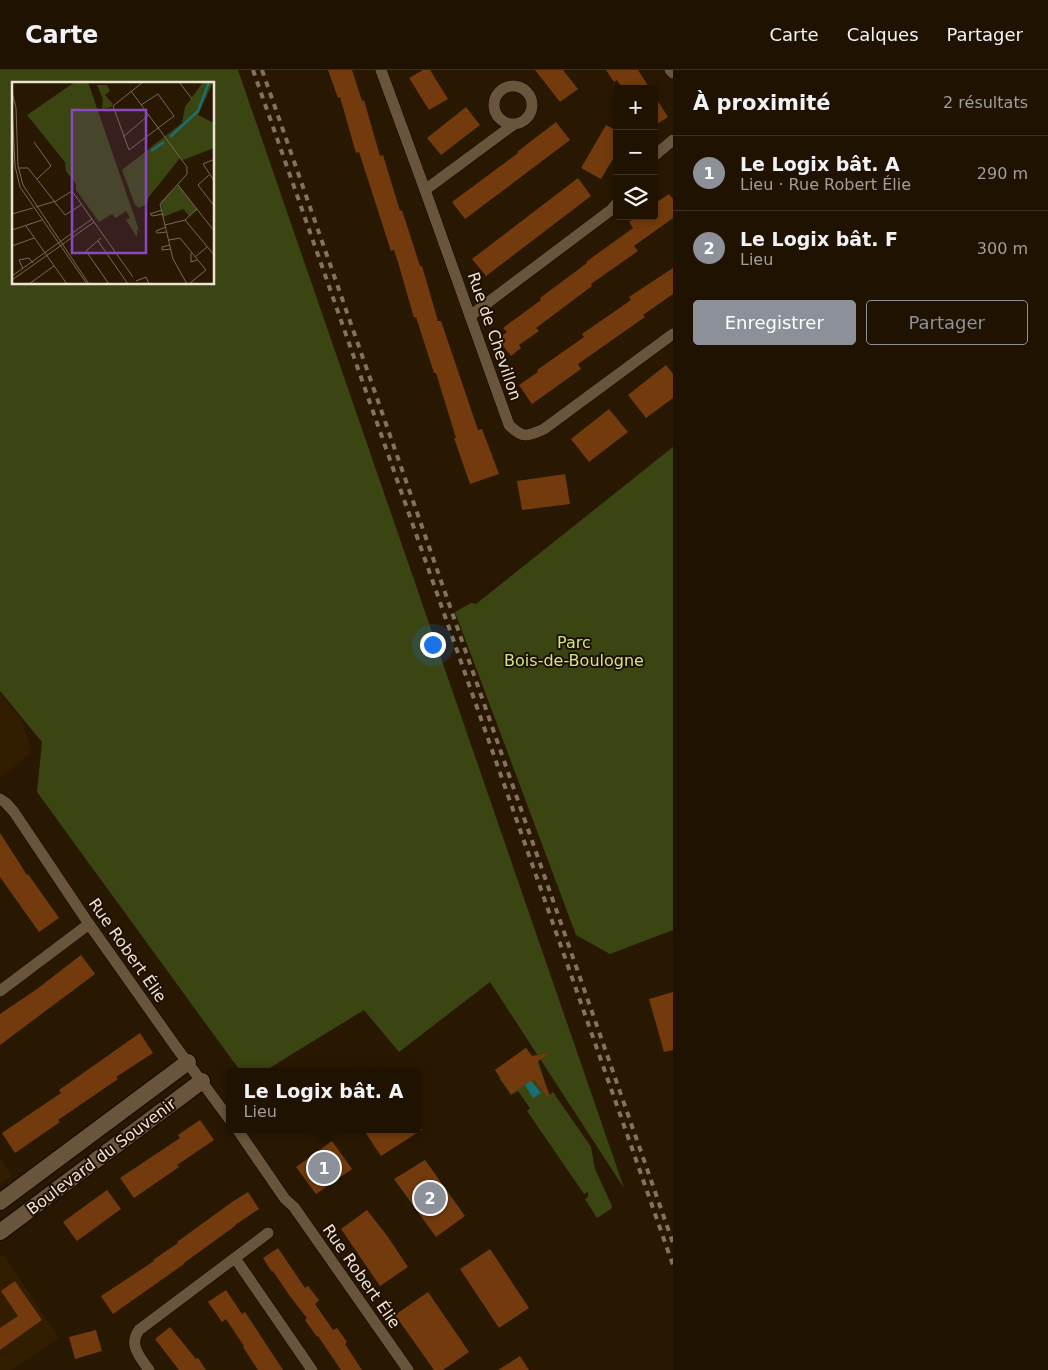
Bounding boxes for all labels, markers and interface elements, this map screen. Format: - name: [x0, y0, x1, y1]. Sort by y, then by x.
- text: Carte: [25, 21, 98, 49]
- text: Carte: [770, 24, 819, 45]
- text: Calques: [847, 24, 919, 45]
- text: Partager: [947, 24, 1023, 45]
- inset map: [12, 82, 215, 285]
- map controls: [613, 85, 658, 220]
- button: +: [613, 85, 658, 130]
- text: À proximité: [693, 91, 830, 115]
- text: 2 résultats: [943, 93, 1028, 112]
- button: −: [613, 130, 658, 175]
- text: Le Logix bât. A: [740, 153, 900, 175]
- text: 1: [703, 164, 715, 183]
- text: 290 m: [977, 164, 1028, 183]
- button: layers: [613, 175, 658, 220]
- text: Lieu · Rue Robert Élie: [740, 175, 911, 194]
- text: Le Logix bât. F: [740, 228, 898, 250]
- text: 2: [703, 239, 715, 258]
- text: 300 m: [977, 239, 1028, 258]
- text: Lieu: [740, 250, 773, 269]
- street label: Rue de Chevillon: [464, 270, 525, 403]
- button: Enregistrer: [693, 300, 856, 345]
- button: Partager: [866, 300, 1028, 345]
- your location: [420, 632, 446, 658]
- park label: Parc Bois-de-Boulogne: [504, 633, 644, 670]
- street label: Rue Robert Élie: [85, 895, 170, 1006]
- popup: [226, 1068, 421, 1133]
- text: Le Logix bât. A: [244, 1080, 403, 1102]
- street label: Boulevard du Souvenir: [23, 1094, 180, 1219]
- text: Lieu: [244, 1102, 277, 1121]
- pin: 1: [308, 1149, 340, 1187]
- pin: 2: [414, 1179, 446, 1217]
- street label: Rue Robert Élie: [319, 1221, 404, 1332]

